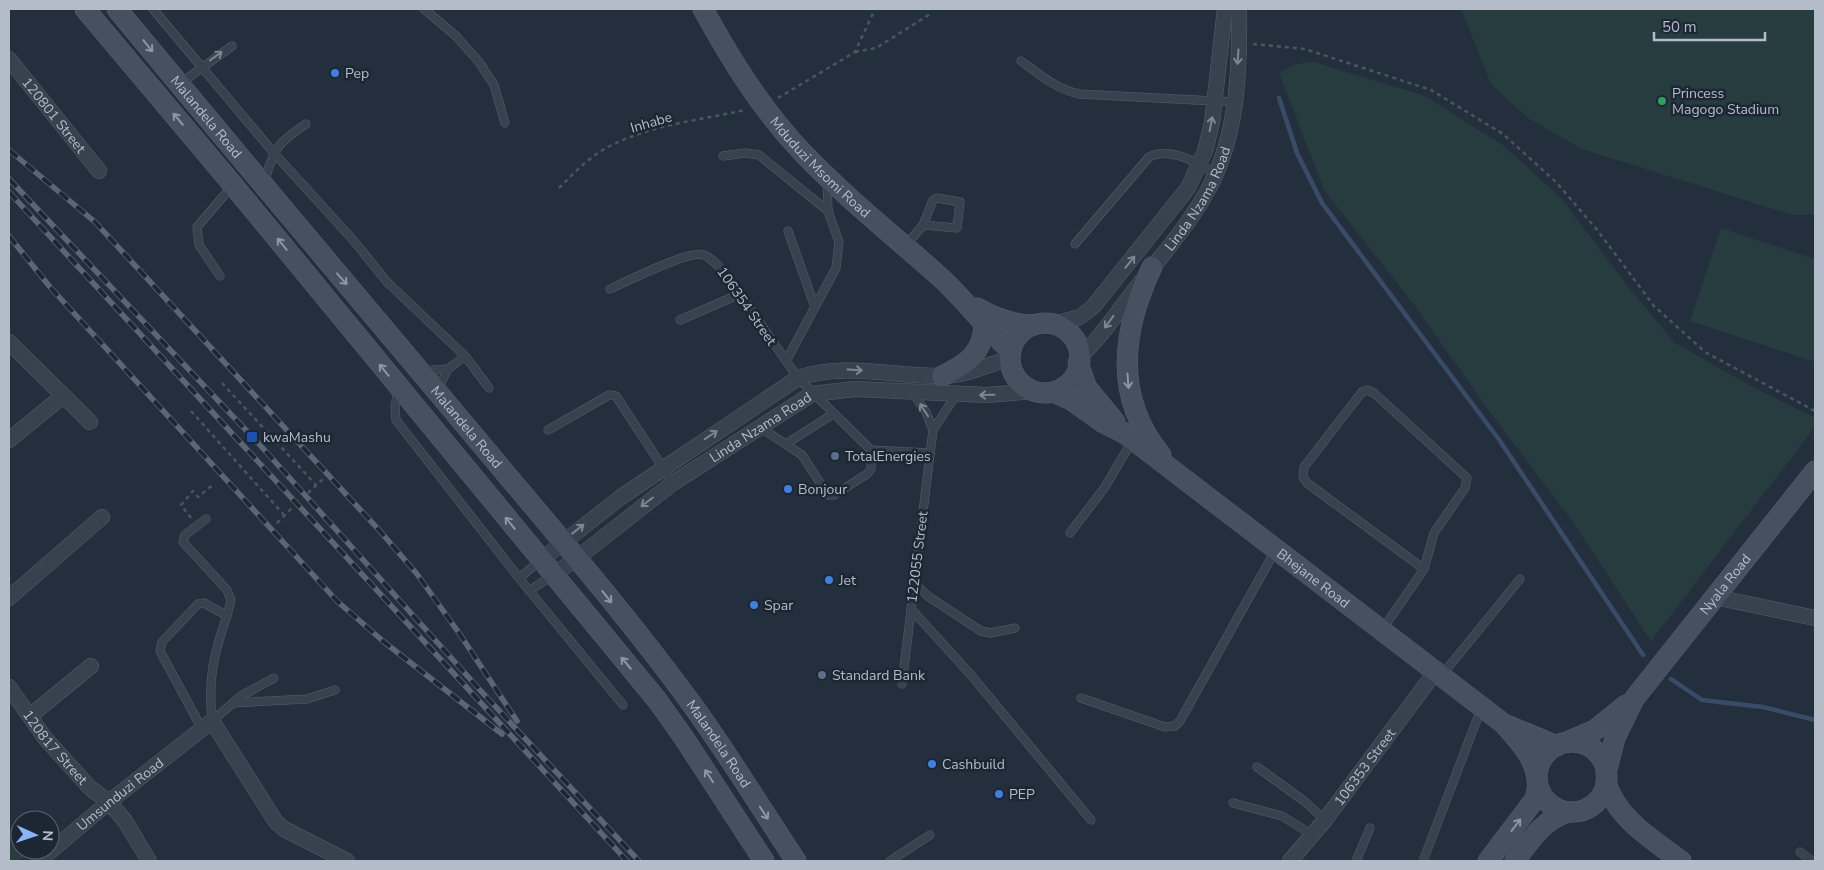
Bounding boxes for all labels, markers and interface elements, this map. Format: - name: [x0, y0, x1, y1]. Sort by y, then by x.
- scale bar: [1654, 10, 1765, 42]
- text: 50 m: [1662, 17, 1697, 37]
- one-way arrow: [142, 40, 153, 53]
- one-way arrow: [1233, 49, 1242, 65]
- one-way arrow: [209, 51, 223, 61]
- place label: Pep: [345, 64, 369, 83]
- marker: Pep: [329, 67, 341, 79]
- street label: Malandela Road: [166, 72, 246, 162]
- street label: 120801 Street: [17, 74, 90, 157]
- place label: Princess Magogo Stadium: [1672, 84, 1779, 119]
- marker: Princess Magogo Stadium: [1656, 95, 1668, 107]
- street label: Inhabe: [628, 107, 674, 137]
- one-way arrow: [173, 113, 184, 126]
- street label: Mduduzi Msomi Road: [765, 113, 874, 222]
- one-way arrow: [1207, 117, 1217, 133]
- street label: Linda Nzama Road: [1160, 144, 1235, 255]
- one-way arrow: [276, 238, 287, 251]
- one-way arrow: [1124, 256, 1135, 269]
- street label: 106354 Street: [712, 263, 781, 350]
- one-way arrow: [336, 272, 347, 285]
- one-way arrow: [1104, 315, 1114, 329]
- one-way arrow: [379, 364, 390, 377]
- one-way arrow: [847, 366, 863, 375]
- one-way arrow: [1123, 373, 1132, 389]
- street label: Malandela Road: [426, 382, 506, 473]
- street label: Linda Nzama Road: [706, 388, 815, 467]
- one-way arrow: [979, 390, 995, 400]
- one-way arrow: [919, 403, 930, 417]
- place label: kwaMashu: [263, 428, 331, 447]
- marker: kwaMashu: [245, 430, 259, 444]
- one-way arrow: [704, 430, 718, 440]
- place label: TotalEnergies: [845, 447, 931, 466]
- marker: TotalEnergies: [829, 450, 841, 462]
- place label: Bonjour: [798, 480, 847, 499]
- marker: Bonjour: [782, 483, 794, 495]
- one-way arrow: [641, 497, 654, 508]
- street label: 122055 Street: [902, 510, 933, 604]
- one-way arrow: [504, 516, 515, 529]
- one-way arrow: [571, 524, 584, 535]
- street label: Bhejane Road: [1273, 544, 1354, 613]
- street label: Nyala Road: [1695, 550, 1755, 619]
- place label: Jet: [838, 571, 856, 590]
- marker: Jet: [823, 574, 835, 586]
- one-way arrow: [601, 591, 612, 604]
- place label: Spar: [764, 596, 793, 615]
- marker: Spar: [748, 599, 760, 611]
- one-way arrow: [620, 656, 631, 669]
- place label: Standard Bank: [832, 666, 926, 685]
- marker: Standard Bank: [816, 669, 828, 681]
- street label: Malandela Road: [682, 696, 755, 792]
- street label: 120817 Street: [18, 706, 92, 789]
- street label: 106353 Street: [1330, 725, 1400, 810]
- street label: Umsunduzi Road: [73, 754, 168, 835]
- place label: Cashbuild: [942, 755, 1005, 774]
- marker: Cashbuild: [926, 758, 938, 770]
- one-way arrow: [703, 769, 714, 783]
- place label: PEP: [1009, 785, 1035, 804]
- marker: PEP: [993, 788, 1005, 800]
- one-way arrow: [760, 806, 770, 820]
- north arrow: [10, 810, 60, 860]
- one-way arrow: [1511, 818, 1521, 832]
- text: N: [38, 830, 57, 841]

